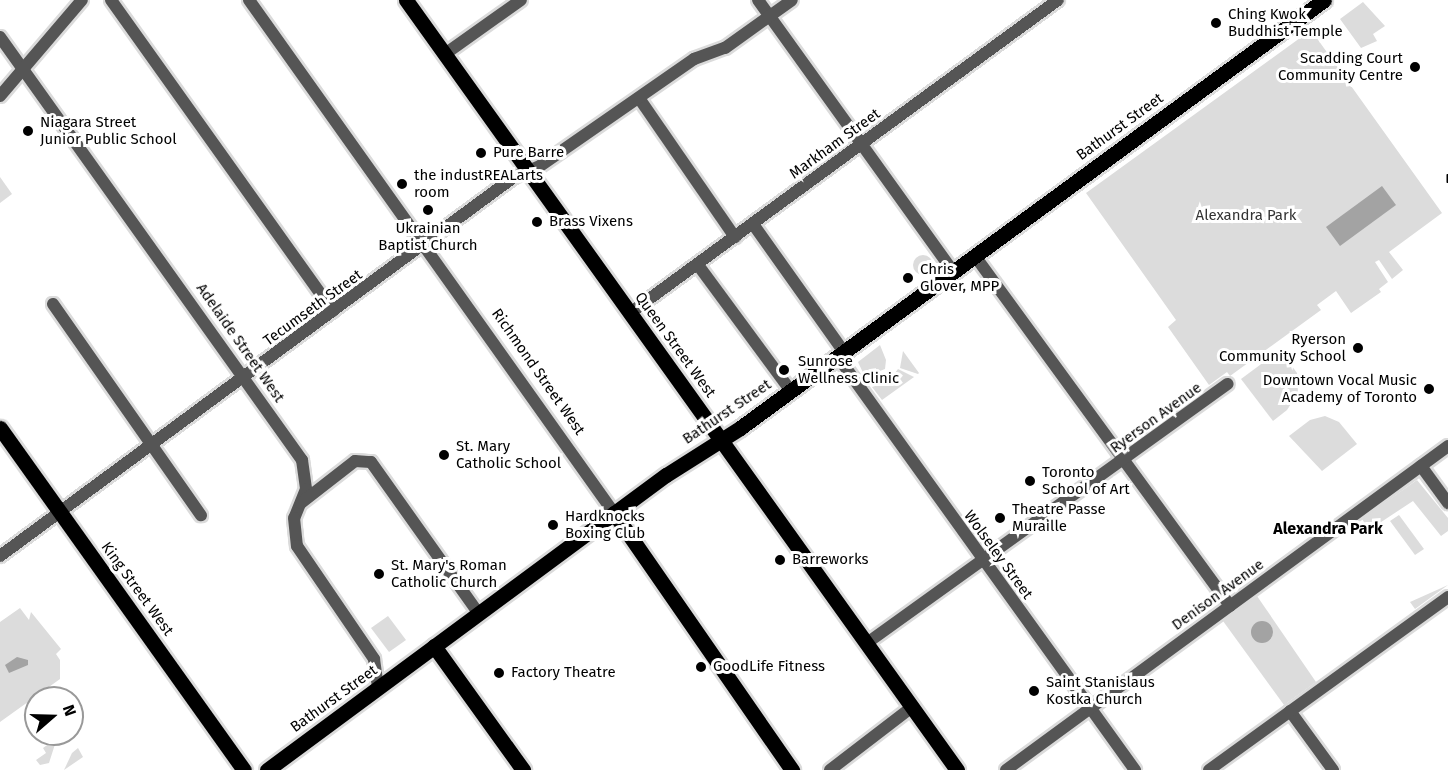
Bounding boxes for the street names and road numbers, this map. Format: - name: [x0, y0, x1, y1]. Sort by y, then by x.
- street label: Bathurst Street: [1073, 89, 1167, 165]
- street label: Markham Street: [786, 105, 884, 183]
- street label: Tecumseth Street: [260, 266, 366, 350]
- street label: Adelaide Street West: [192, 280, 288, 406]
- street label: Queen Street West: [631, 289, 719, 401]
- street label: Richmond Street West: [488, 305, 588, 439]
- street label: Bathurst Street: [679, 376, 775, 448]
- street label: Ryerson Avenue: [1107, 379, 1205, 457]
- street label: Wolseley Street: [960, 507, 1036, 603]
- street label: King Street West: [97, 539, 177, 639]
- street label: Denison Avenue: [1169, 556, 1267, 634]
- street label: Bathurst Street: [287, 661, 381, 737]

